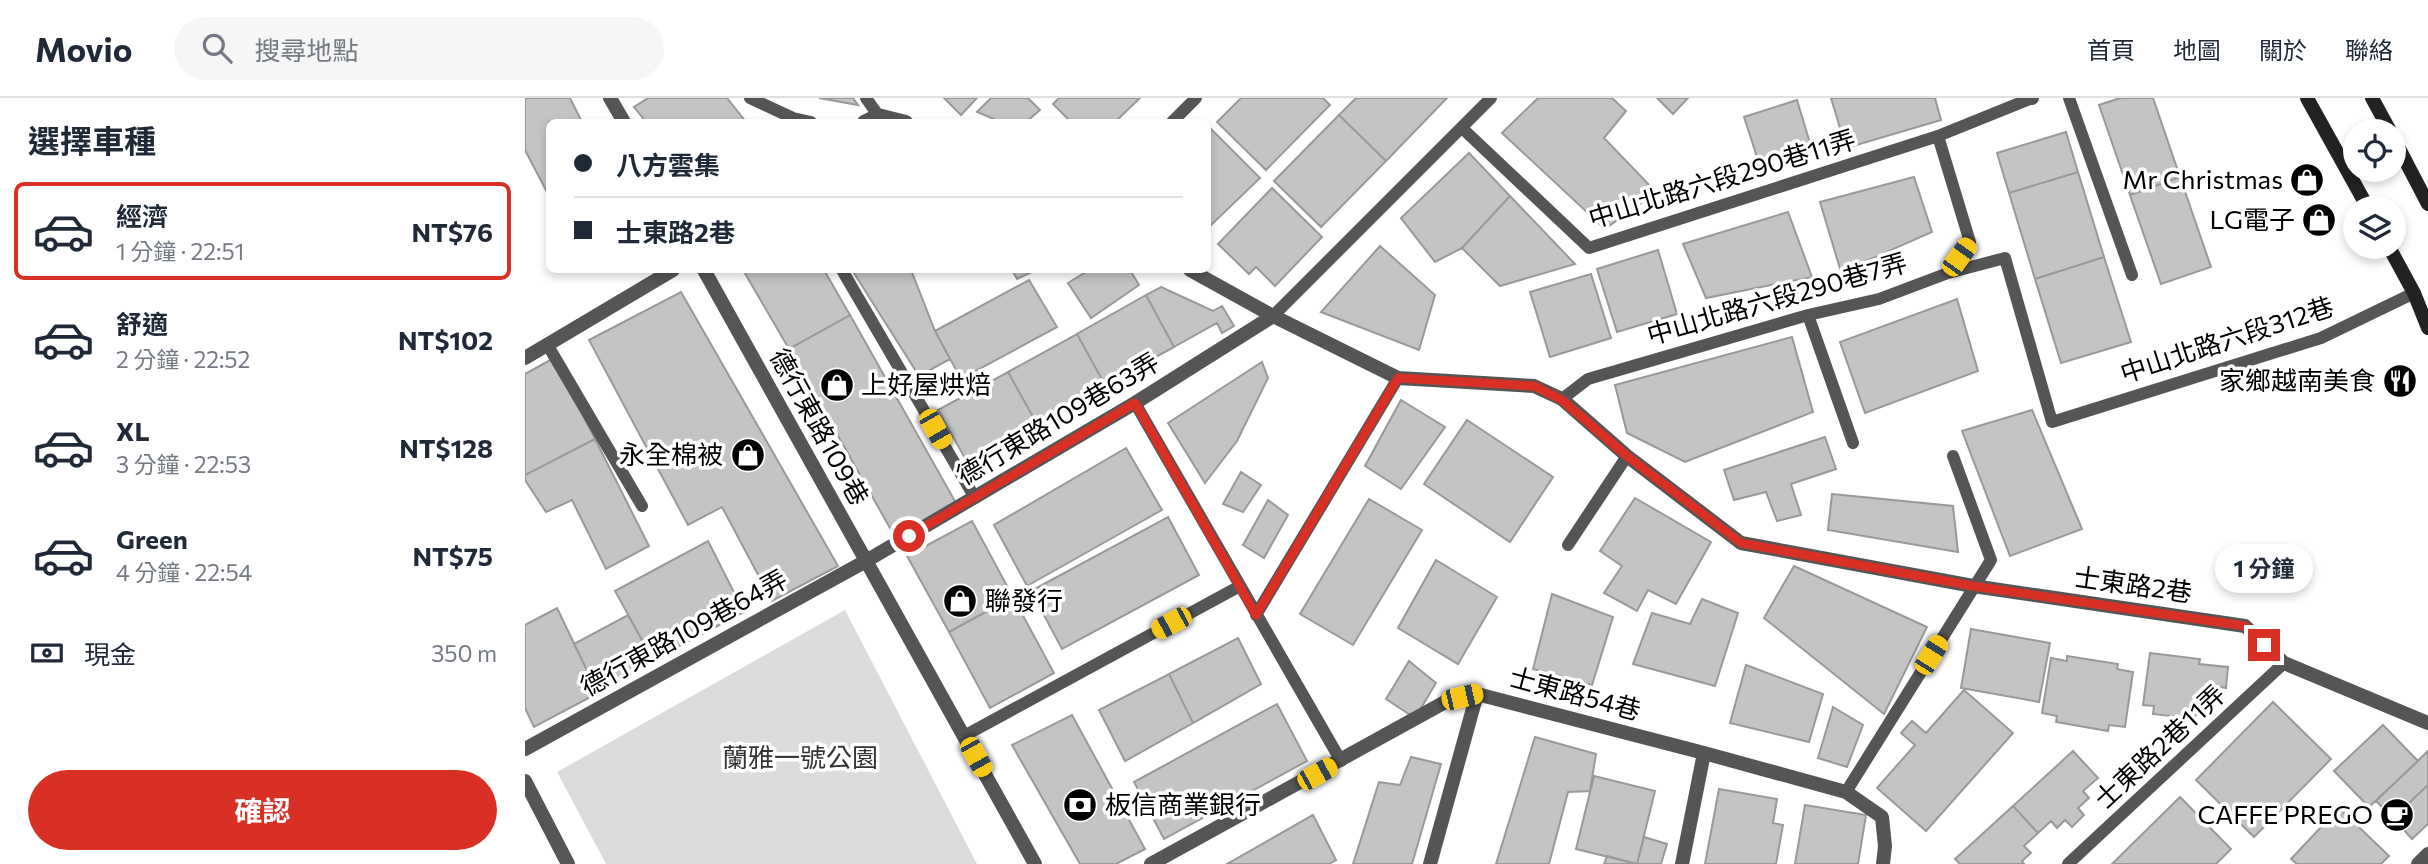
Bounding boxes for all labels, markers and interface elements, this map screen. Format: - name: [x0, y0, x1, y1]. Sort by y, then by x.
- search box: [174, 17, 664, 80]
- text: Movio: [35, 28, 132, 69]
- icon: search: [198, 29, 236, 67]
- text: 搜尋地點: [254, 34, 358, 65]
- text: 首頁: [2087, 35, 2135, 64]
- text: 地圖: [2173, 35, 2221, 64]
- text: 關於: [2259, 35, 2307, 64]
- text: 聯絡: [2345, 35, 2393, 64]
- map controls: [2343, 119, 2406, 259]
- button: locate: [2343, 119, 2406, 182]
- text: 選擇車種: [28, 120, 156, 160]
- street label: 中山北路六段290巷11弄: [1584, 122, 1859, 233]
- text: 八方雲集: [616, 149, 720, 180]
- shop icon: Mr Christmas: [2288, 161, 2326, 199]
- place label: Mr Christmas: [2122, 163, 2283, 194]
- button: layers: [2343, 196, 2406, 259]
- icon: car: [32, 200, 95, 263]
- text: 經濟: [116, 200, 168, 231]
- shop icon: LG電子: [2300, 201, 2338, 239]
- place label: LG電子: [2210, 203, 2295, 234]
- text: NT$76: [412, 216, 493, 247]
- text: 士東路2巷: [616, 216, 735, 247]
- car: [1939, 234, 1980, 280]
- text: 1 分鐘 · 22:51: [116, 237, 244, 265]
- street label: 中山北路六段290巷7弄: [1643, 246, 1910, 350]
- street label: 中山北路六段312巷: [2116, 289, 2337, 388]
- icon: car: [32, 308, 95, 371]
- text: 舒適: [116, 308, 168, 339]
- text: NT$102: [398, 324, 493, 355]
- street label: 德行東路109巷: [765, 343, 876, 510]
- text: 2 分鐘 · 22:52: [116, 345, 250, 373]
- street label: 德行東路109巷63弄: [950, 345, 1164, 490]
- restaurant icon: 家鄉越南美食: [2381, 362, 2419, 400]
- place label: 家鄉越南美食: [2219, 364, 2375, 395]
- shop icon: 上好屋烘焙: [818, 366, 856, 404]
- place label: 上好屋烘焙: [861, 368, 991, 399]
- car: [916, 406, 955, 452]
- text: XL: [116, 415, 150, 446]
- icon: car: [32, 416, 95, 479]
- text: NT$128: [399, 432, 493, 463]
- shop icon: 永全棉被: [729, 436, 767, 474]
- place label: 永全棉被: [619, 438, 723, 469]
- text: 3 分鐘 · 22:53: [116, 450, 251, 478]
- route start: [893, 520, 925, 552]
- text: Green: [116, 523, 188, 554]
- icon: car: [32, 524, 95, 587]
- text: NT$75: [412, 540, 493, 571]
- callout: 1 分鐘: [2215, 544, 2313, 592]
- text: 1 分鐘: [2234, 554, 2294, 582]
- text: 4 分鐘 · 22:54: [116, 558, 252, 586]
- street label: 士東路2巷: [2072, 560, 2194, 607]
- street label: 德行東路109巷64弄: [575, 562, 792, 701]
- shop icon: 聯發行: [941, 582, 979, 620]
- place label: 聯發行: [985, 584, 1063, 615]
- car: [1148, 604, 1195, 642]
- route end: [2248, 629, 2280, 661]
- car: [1911, 632, 1952, 678]
- icon: cash: [28, 634, 66, 672]
- text: 現金: [84, 638, 136, 669]
- text: 350 m: [431, 639, 497, 667]
- street label: 士東路54巷: [1506, 660, 1644, 725]
- street label: 士東路2巷11弄: [2087, 678, 2230, 814]
- car: [1440, 682, 1485, 712]
- car: [957, 734, 996, 780]
- park label: 蘭雅一號公園: [722, 741, 878, 772]
- car: [1294, 755, 1341, 793]
- button: 確認: [28, 770, 497, 850]
- bank icon: 板信商業銀行: [1061, 786, 1099, 824]
- place label: 板信商業銀行: [1105, 788, 1261, 819]
- cafe icon: CAFFE PREGO: [2378, 796, 2416, 834]
- place label: CAFFE PREGO: [2198, 798, 2373, 829]

